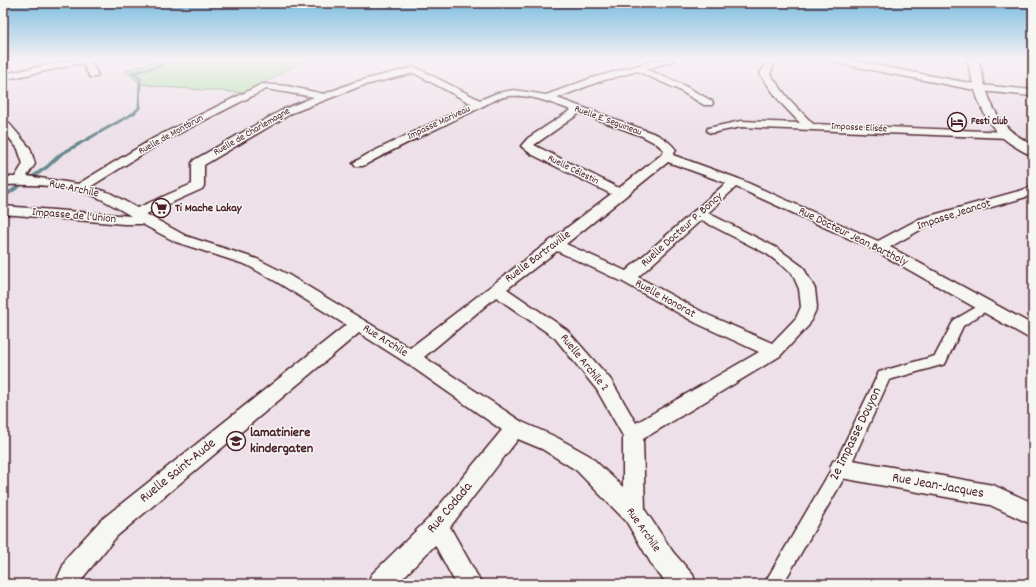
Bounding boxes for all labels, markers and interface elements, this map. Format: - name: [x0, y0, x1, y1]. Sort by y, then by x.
- street label: Impasse Mariveau: [405, 102, 473, 144]
- street label: Ruelle E. Seguineau: [572, 102, 644, 140]
- street label: Ruelle de Charlemagne: [211, 104, 293, 160]
- street label: Ruelle de Montbrun: [136, 111, 206, 159]
- hotel icon: Festi Club: [946, 111, 968, 133]
- place label: Festi Club: [971, 115, 1009, 129]
- street label: Impasse Elisée: [831, 120, 888, 136]
- street label: Ruelle Célestin: [545, 152, 601, 189]
- street label: Rue Archile: [47, 175, 101, 203]
- street label: Ruelle Docteur P. Boncy: [637, 188, 728, 271]
- street label: Impasse Jeancot: [915, 195, 994, 235]
- supermarket icon: Ti Mache Lakay: [150, 197, 172, 219]
- place label: Ti Mache Lakay: [175, 200, 243, 217]
- street label: Rue Docteur Jean Bartholy: [795, 203, 912, 271]
- street label: Impasse de l'Union: [31, 204, 117, 228]
- street label: Ruelle Bartraville: [502, 227, 574, 287]
- street label: Ruelle Honorat: [632, 275, 699, 323]
- street label: Rue Archile: [359, 320, 411, 362]
- street label: Ruelle Archile 2: [555, 331, 613, 395]
- street label: 2e Impasse Douyon: [825, 384, 887, 484]
- place label: lamatiniere kindergaten: [250, 423, 314, 459]
- school or university icon: lamatiniere kindergaten: [225, 430, 247, 452]
- street label: Ruelle Saint-Aude: [136, 434, 220, 508]
- street label: Rue Jean-Jacques: [891, 468, 986, 504]
- street label: Rue Codada: [423, 478, 478, 538]
- street label: Rue Archile: [621, 504, 665, 556]

